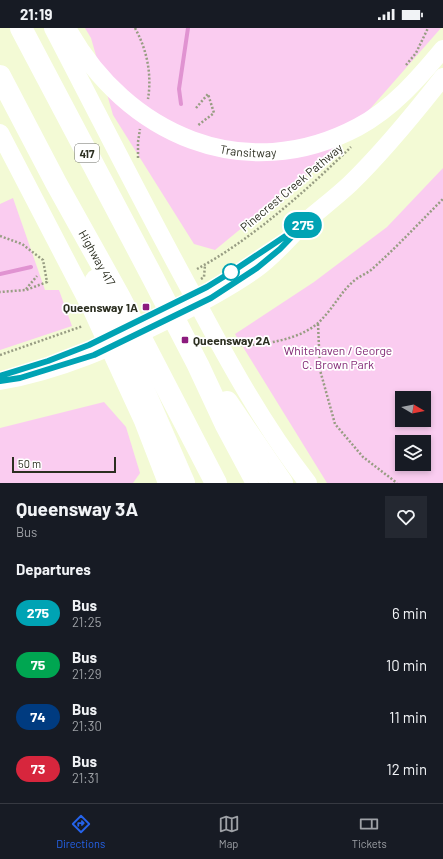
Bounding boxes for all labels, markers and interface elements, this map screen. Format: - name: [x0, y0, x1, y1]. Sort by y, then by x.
- text: 21:19: [20, 5, 52, 23]
- street label: Pinecrest Creek Pathway: [237, 140, 345, 234]
- street label: Transitway: [219, 141, 277, 159]
- road number: 417: [75, 144, 99, 162]
- line badge: 275: [280, 212, 326, 238]
- text: 275: [292, 216, 314, 233]
- street label: Highway 417: [76, 227, 119, 288]
- unlabelled marker: [222, 263, 240, 281]
- place label: Queensway 1A: [63, 300, 138, 314]
- marker: Queensway 1A: [141, 302, 151, 312]
- place label: Queensway 2A: [193, 333, 270, 347]
- marker: Queensway 2A: [180, 335, 190, 345]
- park label: Whitehaven / George C. Brown Park: [284, 343, 392, 371]
- north arrow: [395, 391, 431, 427]
- map controls: [395, 391, 431, 471]
- button: layers: [395, 435, 431, 471]
- scale bar: [12, 455, 116, 474]
- text: 50 m: [18, 457, 41, 470]
- button: heart: [385, 496, 427, 538]
- text: Queensway 3A: [16, 497, 138, 520]
- text: Bus: [16, 524, 37, 540]
- text: Departures: [16, 560, 91, 578]
- text: Bus: [72, 596, 97, 614]
- text: 275: [27, 604, 49, 621]
- text: 6 min: [392, 604, 427, 622]
- text: 21:25: [72, 614, 101, 630]
- text: Bus: [72, 648, 97, 666]
- text: 75: [31, 656, 45, 673]
- text: 10 min: [386, 656, 427, 674]
- text: 21:29: [72, 666, 101, 682]
- text: Bus: [72, 700, 97, 718]
- text: 74: [30, 708, 46, 725]
- text: 11 min: [389, 708, 427, 726]
- text: 21:30: [72, 718, 102, 734]
- text: Bus: [72, 752, 97, 770]
- text: 73: [31, 760, 45, 777]
- text: 12 min: [386, 760, 427, 778]
- text: 21:31: [72, 770, 99, 786]
- tab: Directions: [56, 813, 105, 850]
- tab: Map: [218, 813, 240, 850]
- tab: Tickets: [352, 813, 387, 850]

